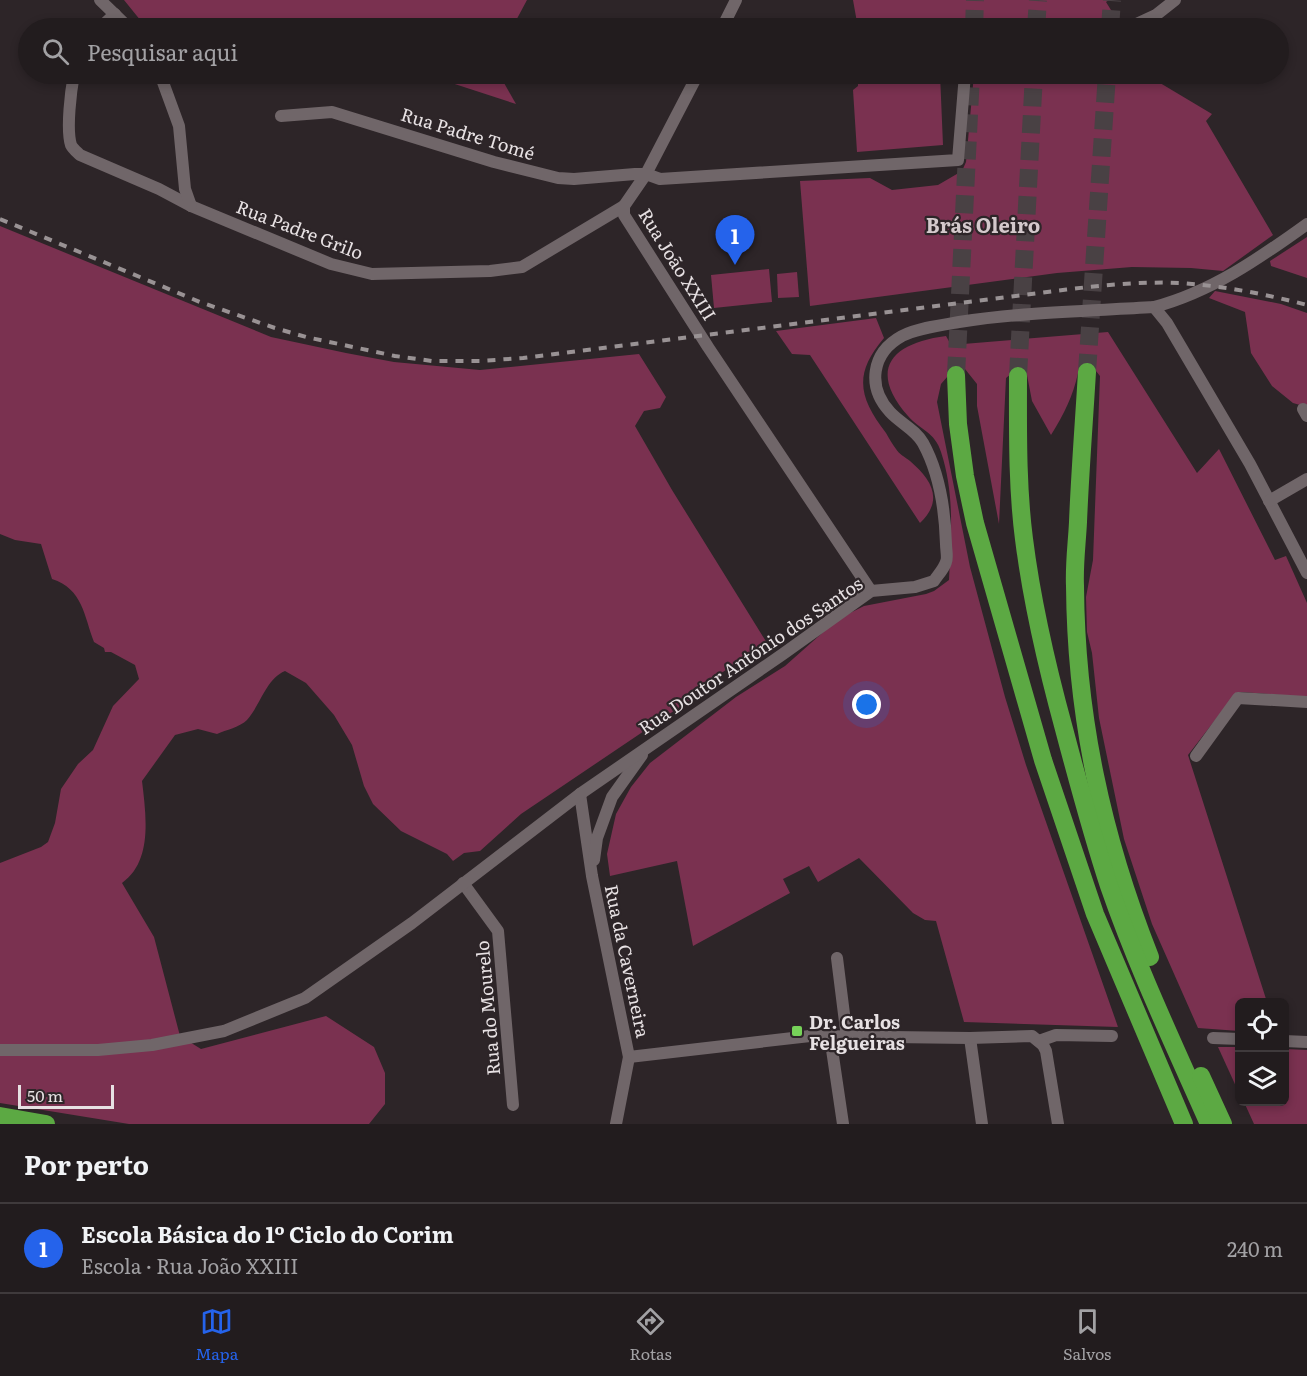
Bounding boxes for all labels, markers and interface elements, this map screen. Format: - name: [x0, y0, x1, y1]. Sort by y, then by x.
- search box: [18, 18, 1289, 84]
- icon: search: [39, 35, 72, 68]
- text: Pesquisar aqui: [87, 35, 238, 68]
- street label: Rua Padre Tomé: [398, 100, 538, 166]
- street label: Rua Padre Grilo: [233, 192, 367, 266]
- street label: Rua João XXIII: [633, 203, 723, 325]
- district label: Brás Oleiro: [926, 209, 1040, 239]
- pin: 1: [716, 216, 754, 265]
- street label: Rua Doutor António dos Santos: [632, 570, 868, 740]
- your location: [852, 690, 881, 719]
- street label: Rua da Caverneira: [599, 882, 657, 1040]
- street label: Rua do Mourelo: [468, 939, 506, 1077]
- map controls: [1235, 998, 1289, 1106]
- button: locate: [1235, 998, 1289, 1052]
- place label: Dr. Carlos Felgueiras: [809, 1008, 905, 1056]
- marker: Dr. Carlos Felgueiras: [790, 1024, 804, 1038]
- button: layers: [1235, 1052, 1289, 1106]
- scale bar: [18, 1082, 114, 1110]
- text: 50 m: [27, 1083, 63, 1107]
- text: Por perto: [24, 1144, 149, 1183]
- text: Escola Básica do 1º Ciclo do Corim: [81, 1217, 454, 1250]
- text: 1: [39, 1233, 48, 1263]
- text: 240 m: [1227, 1233, 1283, 1263]
- text: Escola · Rua João XXIII: [81, 1250, 299, 1280]
- tab: Mapa: [196, 1305, 238, 1365]
- tab: Rotas: [630, 1305, 672, 1365]
- tab: Salvos: [1063, 1305, 1111, 1365]

